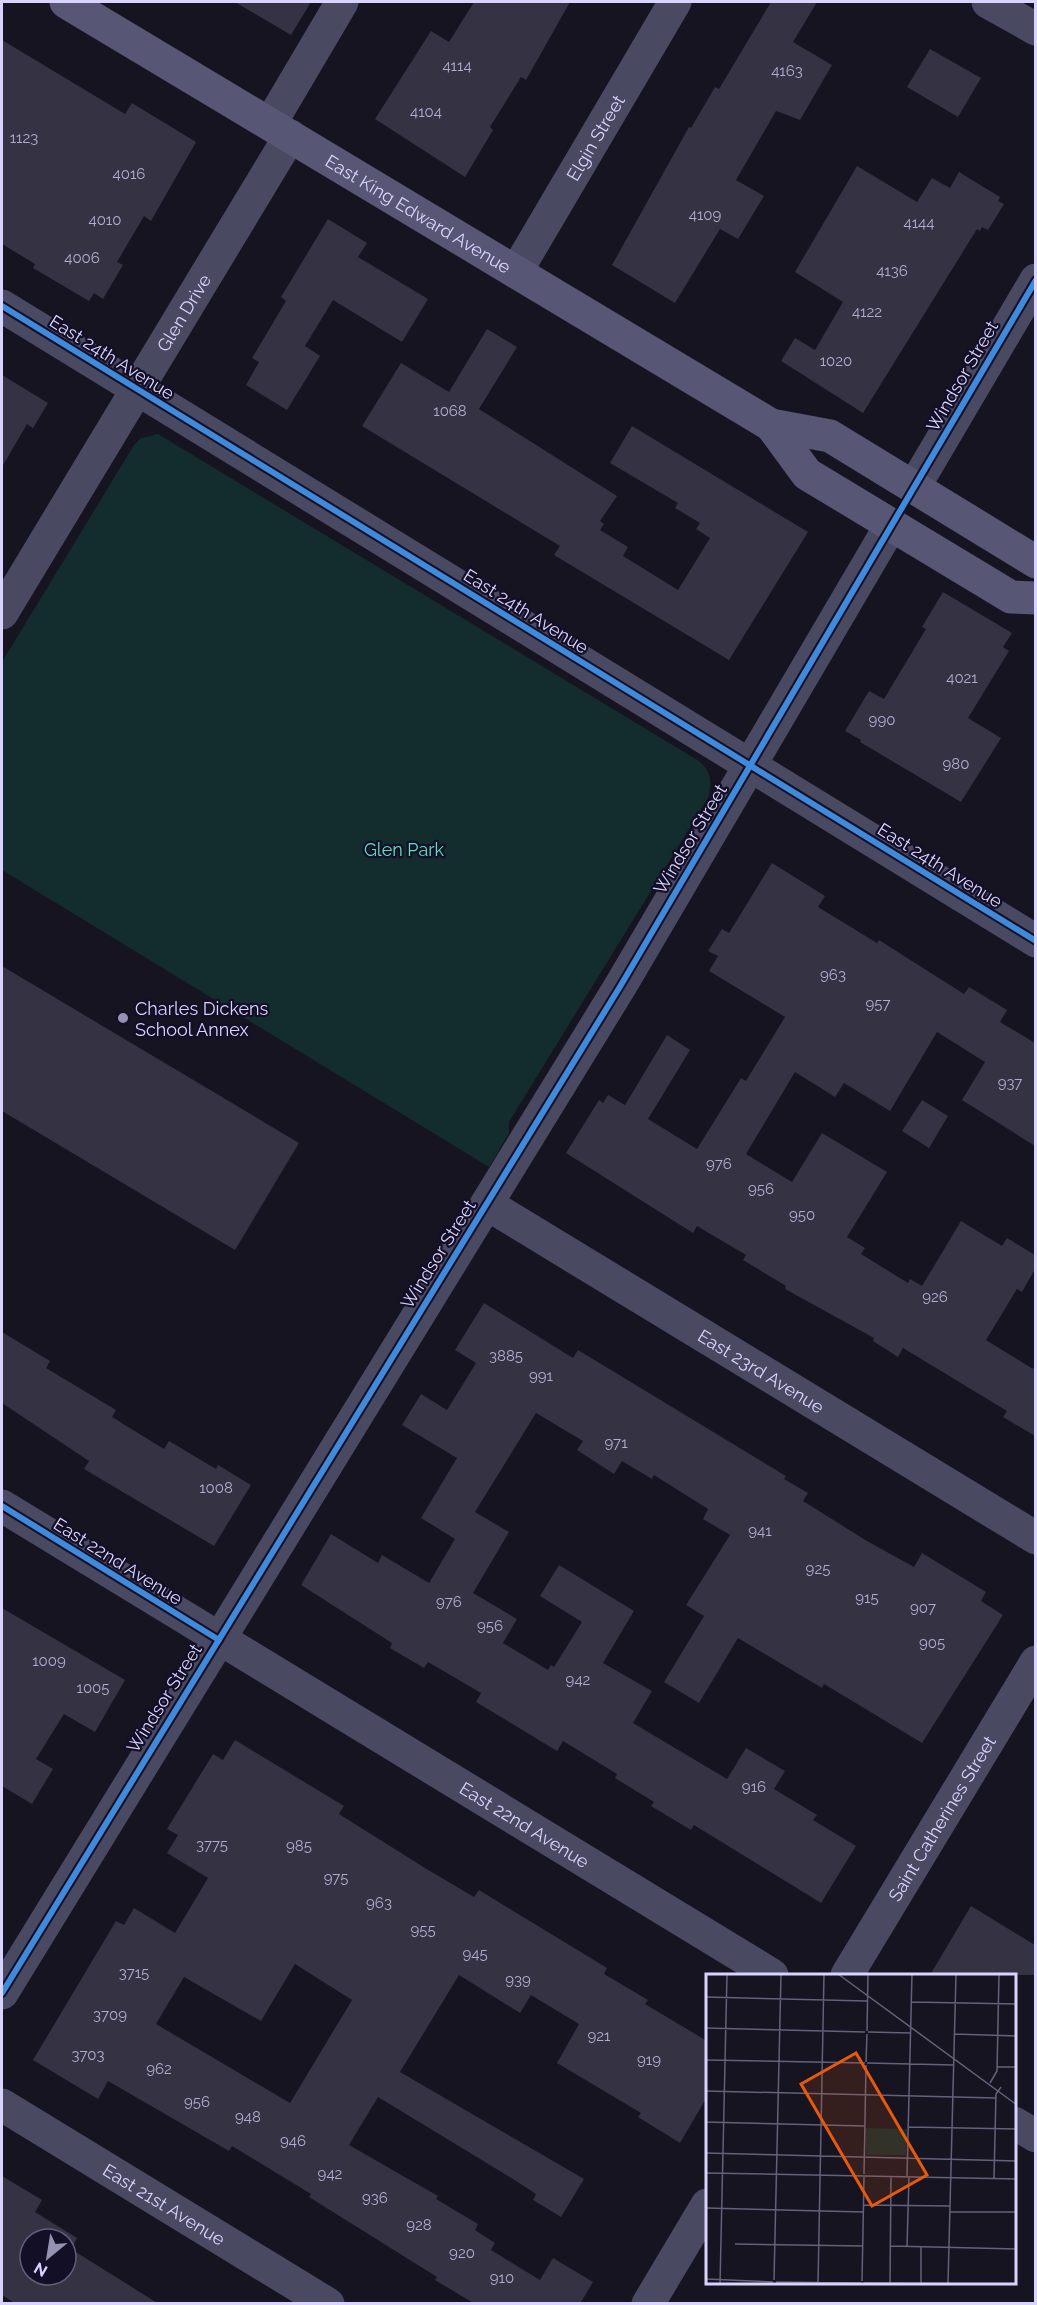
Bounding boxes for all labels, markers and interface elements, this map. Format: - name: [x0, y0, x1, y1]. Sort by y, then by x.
- house number: 4114: [442, 57, 472, 75]
- house number: 4163: [771, 62, 803, 80]
- street label: Elgin Street: [562, 91, 629, 184]
- house number: 4104: [410, 103, 442, 121]
- house number: 1123: [10, 129, 38, 147]
- street label: East King Edward Avenue: [322, 150, 515, 277]
- house number: 4016: [113, 165, 145, 183]
- house number: 4109: [689, 206, 721, 224]
- house number: 4010: [89, 211, 121, 229]
- house number: 4144: [904, 214, 935, 232]
- house number: 4006: [64, 249, 100, 267]
- house number: 4136: [876, 262, 908, 280]
- street label: Glen Drive: [152, 270, 215, 355]
- house number: 4122: [852, 303, 882, 321]
- street label: East 24th Avenue: [46, 310, 179, 404]
- street label: Windsor Street: [922, 317, 1002, 435]
- house number: 1020: [820, 352, 852, 370]
- house number: 1068: [433, 402, 467, 420]
- street label: East 24th Avenue: [460, 564, 593, 658]
- house number: 4021: [946, 669, 978, 687]
- house number: 990: [869, 711, 895, 729]
- house number: 980: [943, 755, 969, 773]
- street label: Windsor Street: [649, 780, 731, 898]
- street label: East 24th Avenue: [874, 818, 1007, 912]
- park label: Glen Park: [364, 839, 445, 860]
- house number: 963: [820, 966, 846, 984]
- house number: 957: [866, 995, 890, 1013]
- place label: Charles Dickens School Annex: [135, 998, 269, 1040]
- marker: Charles Dickens School Annex: [116, 1011, 130, 1025]
- house number: 937: [998, 1074, 1022, 1092]
- house number: 976: [706, 1155, 732, 1173]
- house number: 956: [748, 1180, 774, 1198]
- street label: Windsor Street: [396, 1196, 480, 1312]
- house number: 950: [789, 1206, 815, 1224]
- house number: 926: [922, 1288, 948, 1306]
- street label: East 23rd Avenue: [694, 1325, 828, 1417]
- house number: 3885: [489, 1347, 523, 1365]
- house number: 991: [529, 1367, 554, 1385]
- house number: 971: [604, 1434, 628, 1452]
- house number: 1008: [199, 1479, 233, 1497]
- street label: East 22nd Avenue: [50, 1513, 187, 1609]
- house number: 941: [748, 1522, 772, 1540]
- house number: 925: [806, 1560, 830, 1578]
- house number: 915: [855, 1589, 879, 1607]
- house number: 976: [436, 1593, 462, 1611]
- house number: 907: [910, 1599, 936, 1617]
- house number: 956: [477, 1617, 503, 1635]
- house number: 905: [919, 1634, 945, 1652]
- street label: Windsor Street: [122, 1640, 206, 1756]
- house number: 1009: [32, 1652, 66, 1670]
- house number: 942: [566, 1671, 591, 1689]
- house number: 1005: [77, 1679, 109, 1697]
- street label: Saint Catherines Street: [884, 1732, 1000, 1905]
- street label: East 22nd Avenue: [456, 1777, 594, 1872]
- house number: 916: [742, 1778, 766, 1796]
- house number: 3775: [196, 1836, 228, 1854]
- house number: 985: [286, 1837, 312, 1855]
- house number: 975: [324, 1869, 348, 1887]
- house number: 963: [366, 1894, 392, 1912]
- house number: 955: [410, 1921, 436, 1939]
- house number: 945: [462, 1945, 488, 1963]
- house number: 3715: [119, 1964, 149, 1982]
- house number: 939: [505, 1971, 531, 1989]
- inset map: [706, 1974, 1016, 2284]
- house number: 3709: [93, 2006, 127, 2024]
- house number: 921: [587, 2027, 611, 2045]
- house number: 3703: [71, 2046, 105, 2064]
- house number: 919: [637, 2051, 661, 2069]
- house number: 962: [146, 2060, 172, 2078]
- house number: 956: [184, 2093, 210, 2111]
- house number: 948: [235, 2108, 261, 2126]
- house number: 946: [280, 2132, 306, 2150]
- street label: East 21st Avenue: [99, 2159, 229, 2249]
- house number: 942: [318, 2165, 343, 2183]
- house number: 936: [362, 2189, 388, 2207]
- house number: 928: [406, 2216, 432, 2234]
- north arrow: [18, 2227, 78, 2287]
- house number: 920: [449, 2244, 475, 2262]
- text: N: [31, 2258, 51, 2281]
- house number: 910: [490, 2269, 514, 2287]

